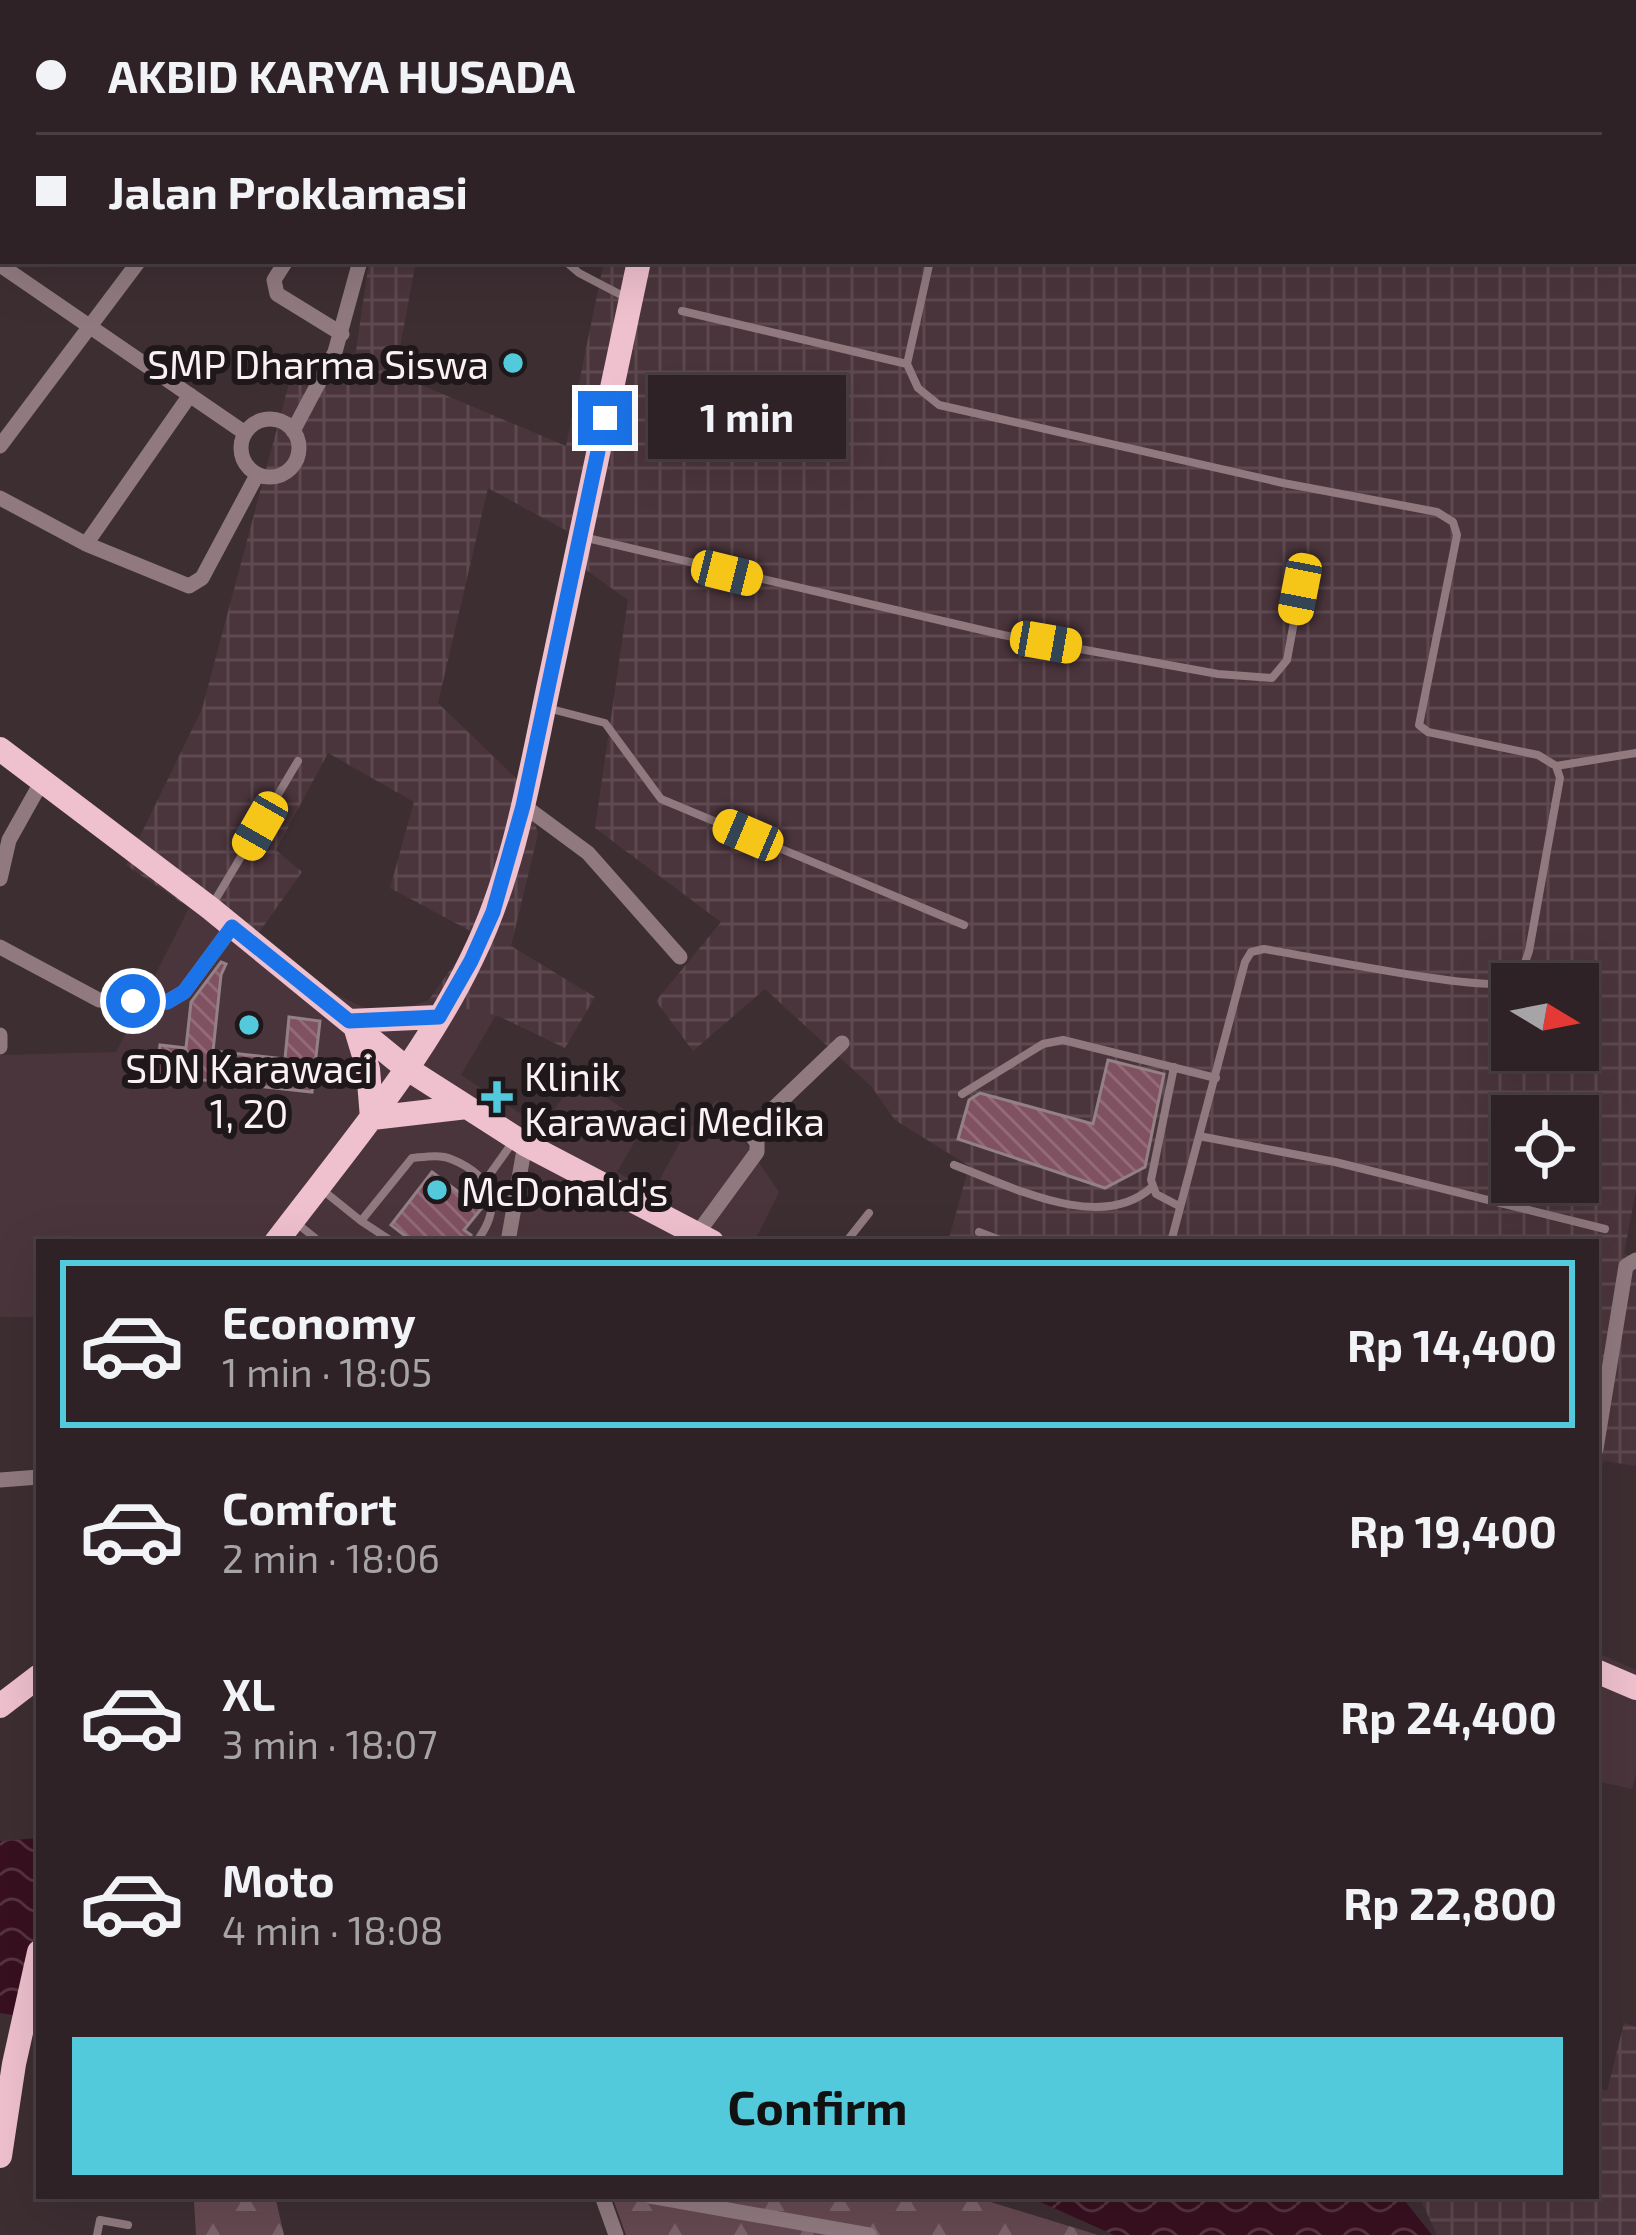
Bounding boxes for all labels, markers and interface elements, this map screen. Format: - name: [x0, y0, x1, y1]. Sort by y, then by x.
- text: AKBID KARYA HUSADA: [108, 48, 575, 102]
- text: Jalan Proklamasi: [108, 164, 468, 218]
- place label: SMP Dharma Siswa: [147, 340, 489, 387]
- marker: SMP Dharma Siswa: [500, 350, 526, 376]
- callout: 1 min: [647, 376, 845, 460]
- route end: [578, 391, 632, 445]
- text: 1 min: [700, 393, 794, 440]
- car: [688, 547, 766, 599]
- car: [1275, 550, 1325, 628]
- car: [1007, 618, 1085, 666]
- car: [226, 786, 294, 866]
- car: [708, 804, 788, 866]
- north arrow: [1491, 963, 1599, 1071]
- map controls: [1491, 963, 1599, 1203]
- route start: [106, 974, 160, 1028]
- marker: SDN Karawaci 1, 20: [236, 1012, 262, 1038]
- place label: SDN Karawaci 1, 20: [125, 1044, 373, 1136]
- place label: Klinik Karawaci Medika: [524, 1052, 825, 1144]
- marker: Klinik Karawaci Medika: [481, 1081, 513, 1113]
- button: locate: [1491, 1095, 1599, 1203]
- place label: McDonald's: [461, 1167, 668, 1214]
- marker: McDonald's: [424, 1177, 450, 1203]
- icon: car: [78, 1290, 186, 1398]
- text: Economy: [222, 1294, 416, 1348]
- text: Rp 14,400: [1347, 1317, 1557, 1371]
- text: 1 min · 18:05: [222, 1348, 432, 1395]
- icon: car: [78, 1476, 186, 1584]
- text: Comfort: [222, 1480, 397, 1534]
- text: Rp 19,400: [1349, 1503, 1557, 1557]
- text: 2 min · 18:06: [222, 1534, 440, 1581]
- icon: car: [78, 1662, 186, 1770]
- text: XL: [222, 1666, 275, 1720]
- text: Rp 24,400: [1340, 1689, 1557, 1743]
- text: 3 min · 18:07: [222, 1720, 437, 1767]
- icon: car: [78, 1848, 186, 1956]
- text: Moto: [222, 1852, 335, 1906]
- text: Rp 22,800: [1343, 1875, 1557, 1929]
- text: 4 min · 18:08: [222, 1906, 443, 1953]
- button: Confirm: [72, 2037, 1563, 2175]

